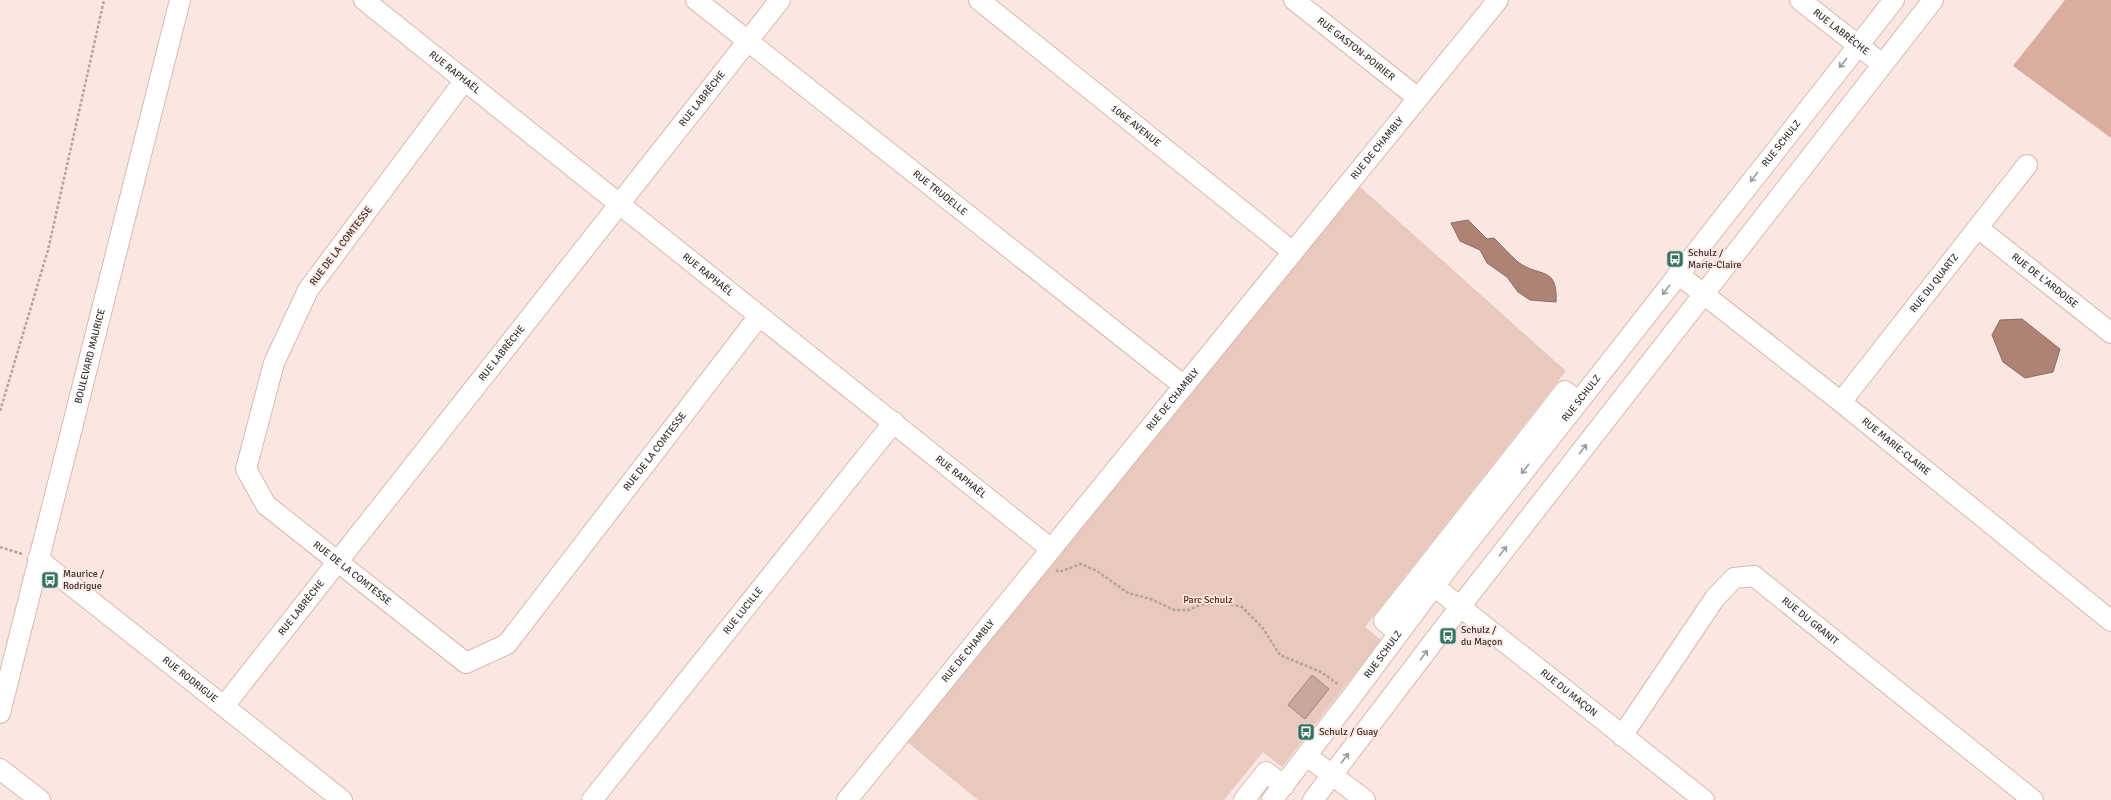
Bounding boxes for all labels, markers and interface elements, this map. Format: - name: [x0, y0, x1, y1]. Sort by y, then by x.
- street label: RUE LABRÈCHE: [1811, 6, 1872, 58]
- street label: RUE GASTON-POIRIER: [1315, 15, 1397, 83]
- street label: RUE RAPHAËL: [427, 48, 483, 96]
- one-way arrow: [1839, 58, 1847, 69]
- street label: RUE LABRÈCHE: [677, 68, 728, 129]
- street label: 106E AVENUE: [1108, 102, 1163, 150]
- street label: RUE DE CHAMBLY: [1348, 115, 1406, 182]
- street label: RUE SCHULZ: [1759, 117, 1804, 169]
- street label: RUE TRUDELLE: [910, 168, 970, 218]
- one-way arrow: [1750, 171, 1759, 182]
- street label: RUE DE LA COMTESSE: [307, 204, 375, 288]
- place label: Schulz / Marie-Claire: [1688, 247, 1742, 271]
- bus stop icon: Schulz / Marie-Claire: [1665, 249, 1685, 269]
- street label: RUE RAPHAËL: [680, 251, 736, 299]
- street label: RUE DU QUARTZ: [1907, 251, 1961, 315]
- street label: RUE DE L'ARDOISE: [2009, 251, 2081, 311]
- one-way arrow: [1661, 285, 1670, 296]
- street label: BOULEVARD MAURICE: [72, 307, 108, 405]
- street label: RUE LABRÈCHE: [476, 323, 528, 384]
- street label: RUE DE CHAMBLY: [1144, 366, 1202, 433]
- street label: RUE SCHULZ: [1559, 372, 1604, 424]
- street label: RUE DE LA COMTESSE: [621, 409, 689, 493]
- street label: RUE MARIE-CLAIRE: [1859, 415, 1933, 478]
- one-way arrow: [1578, 443, 1587, 454]
- street label: RUE RAPHAËL: [933, 453, 989, 501]
- one-way arrow: [1521, 464, 1529, 475]
- street label: RUE DE LA COMTESSE: [311, 539, 394, 608]
- one-way arrow: [1499, 546, 1507, 557]
- place label: Maurice / Rodrigue: [63, 568, 105, 592]
- bus stop icon: Maurice / Rodrigue: [40, 570, 60, 590]
- street label: RUE LABRÈCHE: [276, 577, 327, 638]
- street label: RUE LUCILLE: [721, 585, 766, 637]
- park label: Parc Schulz: [1183, 594, 1233, 606]
- street label: RUE DU GRANIT: [1779, 595, 1841, 647]
- street label: RUE DE CHAMBLY: [939, 617, 997, 685]
- place label: Schulz / du Maçon: [1461, 624, 1502, 648]
- bus stop icon: Schulz / du Maçon: [1438, 626, 1458, 646]
- street label: RUE SCHULZ: [1361, 628, 1405, 681]
- one-way arrow: [1419, 649, 1428, 660]
- street label: RUE RODRIGUE: [160, 654, 220, 705]
- street label: RUE DU MAÇON: [1538, 667, 1600, 719]
- bus stop icon: Schulz / Guay: [1296, 722, 1316, 742]
- place label: Schulz / Guay: [1319, 726, 1378, 738]
- one-way arrow: [1341, 753, 1349, 764]

